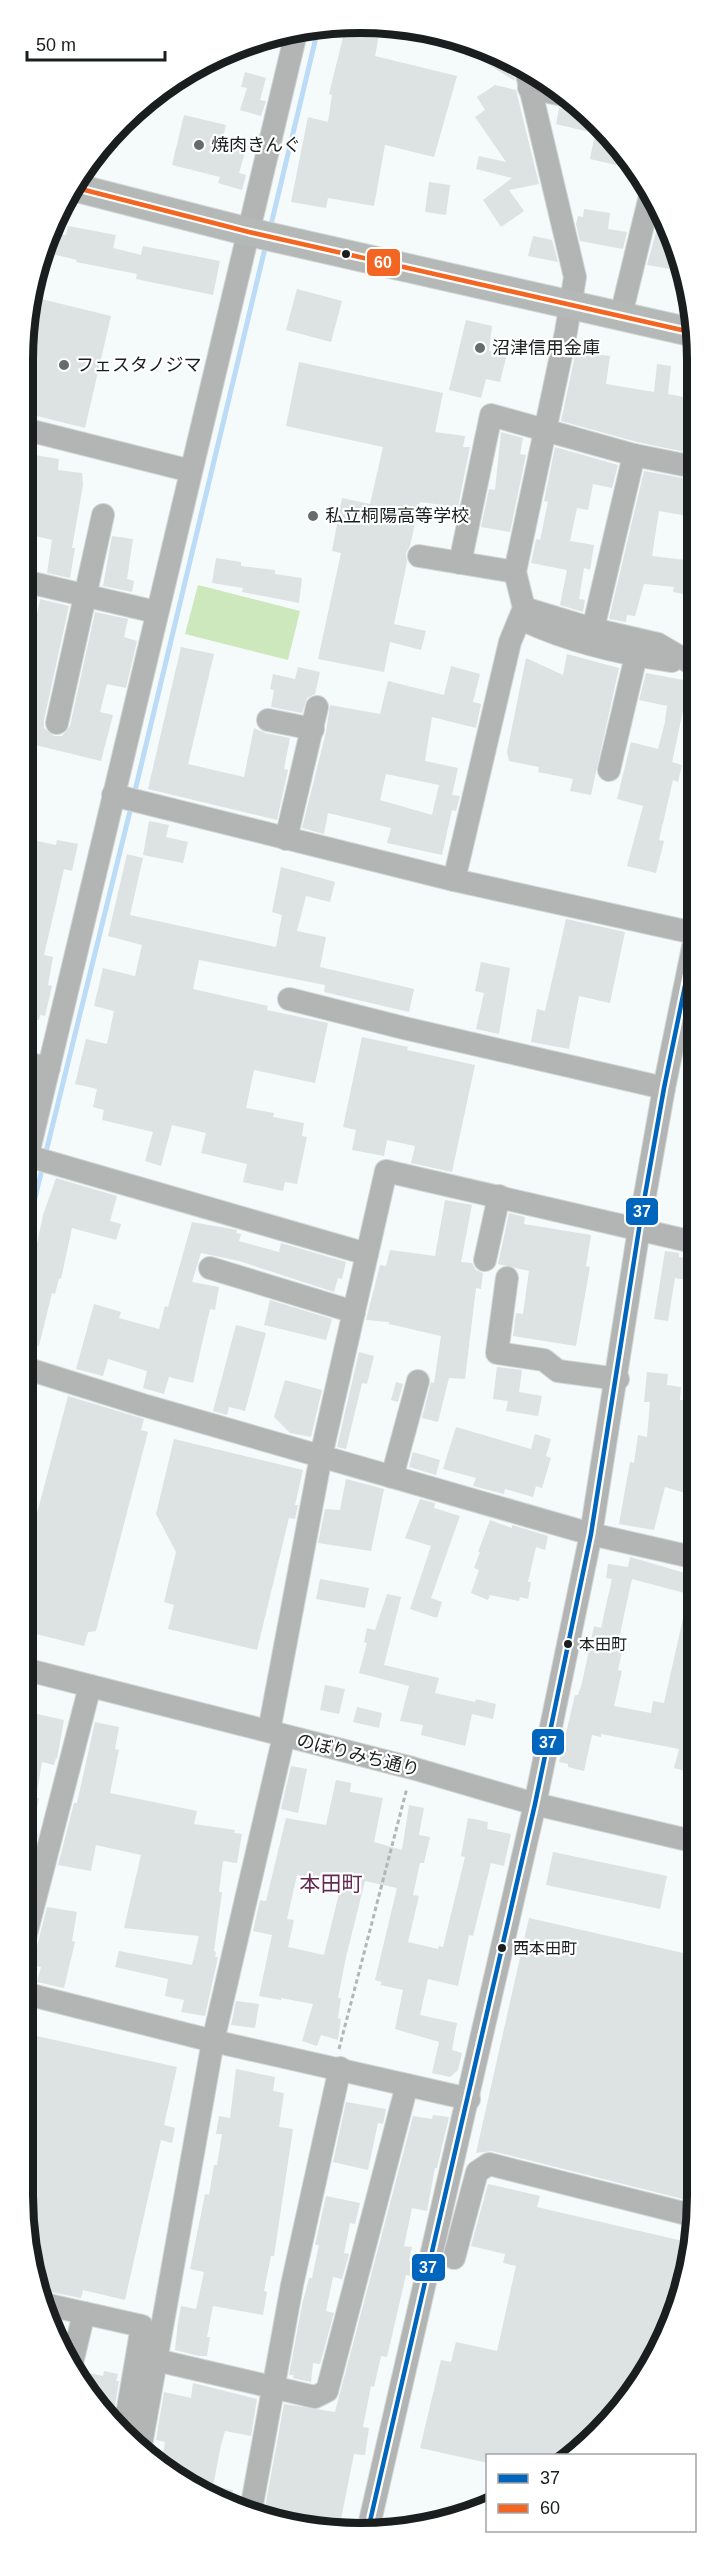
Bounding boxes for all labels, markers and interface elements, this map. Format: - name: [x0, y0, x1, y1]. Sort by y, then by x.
- scale bar: [27, 24, 165, 62]
- text: 50 m: [36, 35, 76, 55]
- place label: 焼肉きんぐ: [211, 135, 301, 155]
- marker: 焼肉きんぐ: [192, 138, 206, 152]
- unlabelled marker: [340, 248, 352, 260]
- line badge: 60: [366, 248, 401, 277]
- text: 60: [374, 254, 392, 271]
- place label: 沼津信用金庫: [492, 338, 600, 358]
- marker: 沼津信用金庫: [473, 341, 487, 355]
- place label: フェスタノジマ: [76, 355, 201, 375]
- marker: フェスタノジマ: [57, 358, 71, 372]
- place label: 私立桐陽高等学校: [325, 506, 469, 526]
- marker: 私立桐陽高等学校: [306, 509, 320, 523]
- line badge: 37: [625, 1197, 659, 1226]
- text: 37: [633, 1203, 651, 1220]
- place label: 本田町: [579, 1636, 627, 1653]
- marker: 本田町: [562, 1638, 574, 1650]
- line badge: 37: [531, 1728, 565, 1756]
- street label: のぼりみち通り: [294, 1730, 422, 1780]
- text: 37: [539, 1734, 557, 1751]
- district label: 本田町: [300, 1872, 363, 1895]
- place label: 西本田町: [513, 1940, 577, 1957]
- marker: 西本田町: [496, 1942, 508, 1954]
- line badge: 37: [411, 2253, 446, 2282]
- text: 37: [419, 2259, 437, 2276]
- legend: [486, 2454, 696, 2532]
- text: 37: [540, 2468, 560, 2488]
- text: 60: [540, 2498, 560, 2518]

